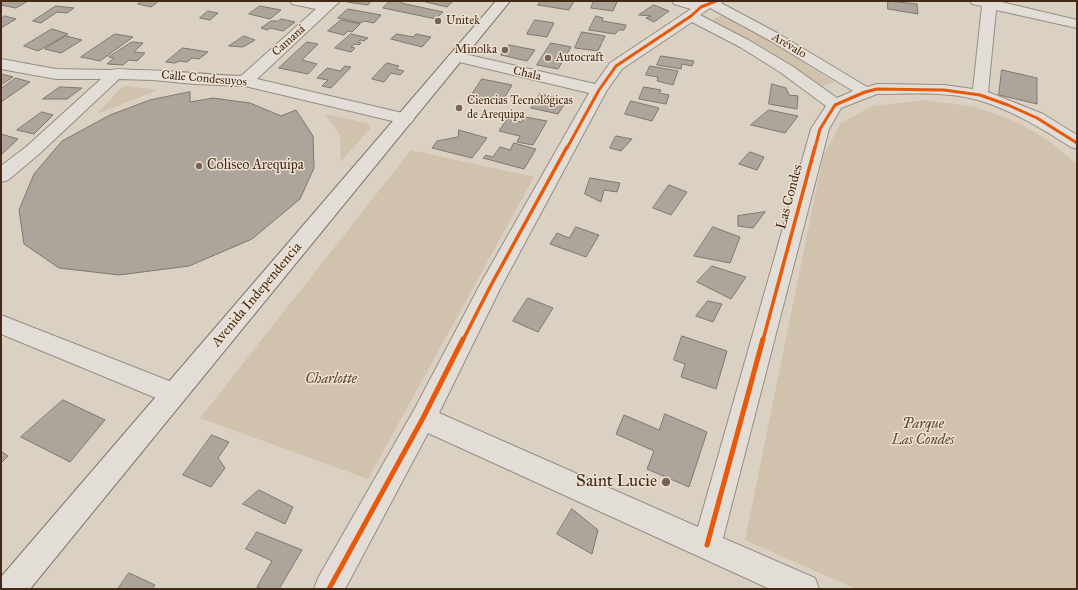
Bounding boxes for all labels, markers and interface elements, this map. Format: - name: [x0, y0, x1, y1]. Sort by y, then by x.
- place label: Unitek: [446, 14, 480, 28]
- marker: Unitek: [433, 16, 443, 26]
- street label: Camaná: [269, 22, 309, 60]
- street label: Arévalo: [769, 30, 809, 62]
- place label: Minolka: [455, 43, 497, 57]
- marker: Minolka: [500, 45, 510, 55]
- place label: Autocraft: [556, 51, 604, 65]
- marker: Autocraft: [543, 53, 553, 63]
- street label: Chala: [512, 64, 542, 84]
- street label: Calle Condesuyos: [161, 68, 247, 90]
- place label: Ciencias Tecnológicas de Arequipa: [467, 94, 573, 122]
- marker: Ciencias Tecnológicas de Arequipa: [454, 103, 464, 113]
- place label: Coliseo Arequipa: [207, 158, 304, 174]
- marker: Coliseo Arequipa: [194, 161, 204, 171]
- street label: Las Condes: [773, 163, 807, 231]
- street label: Avenida Independencia: [208, 239, 306, 351]
- park label: Charlotte: [305, 372, 357, 388]
- park label: Parque Las Condes: [892, 417, 954, 450]
- place label: Saint Lucie: [576, 472, 657, 492]
- marker: Saint Lucie: [660, 476, 672, 488]

